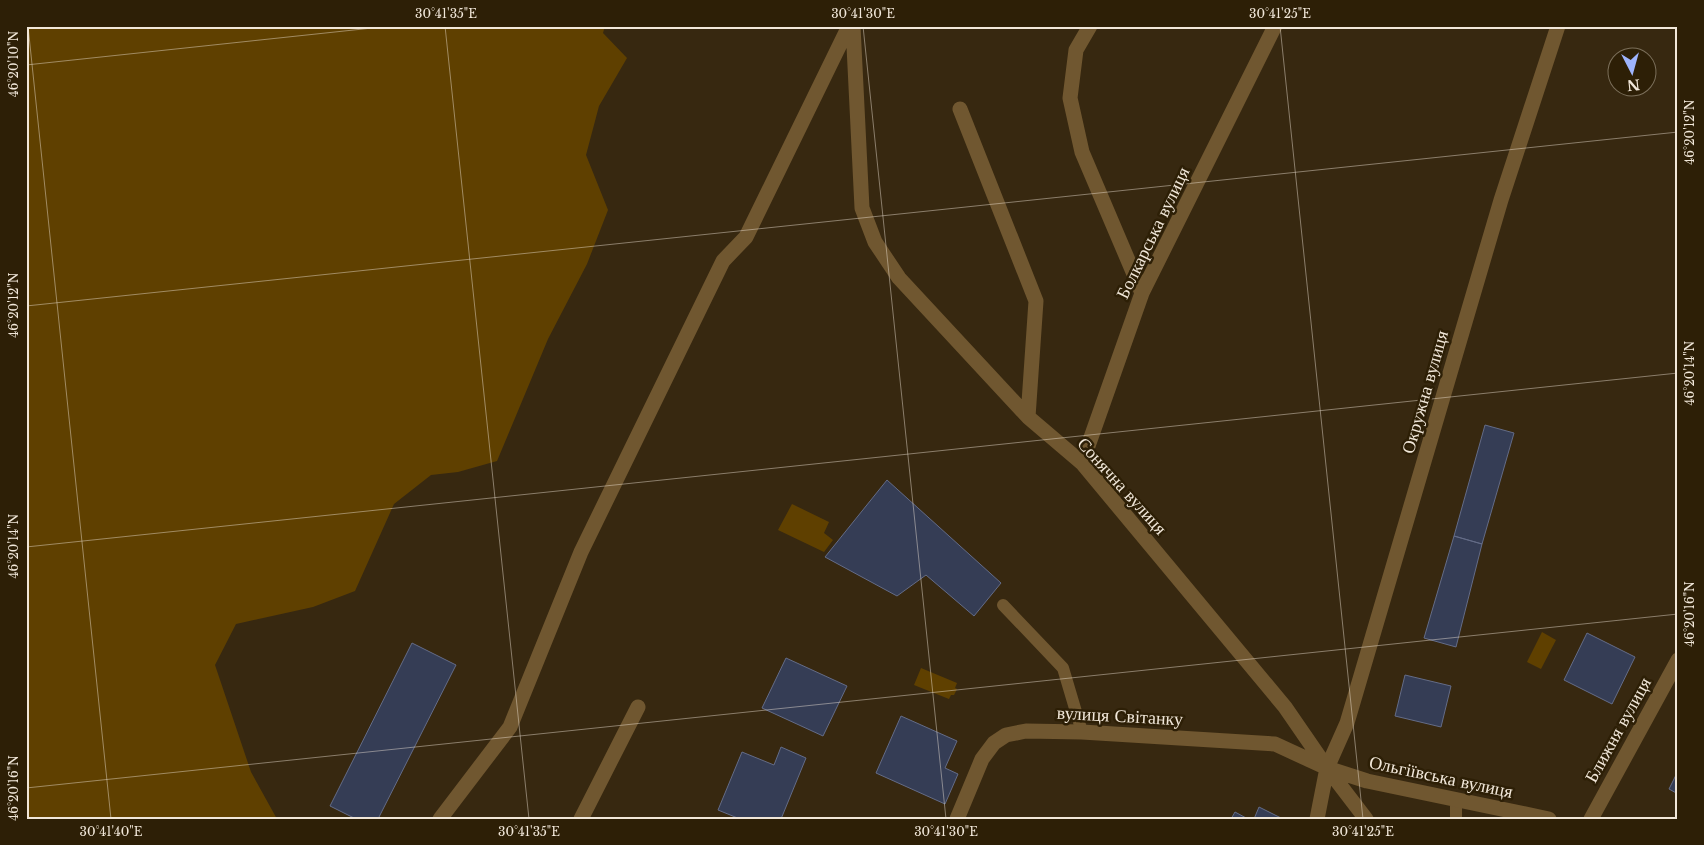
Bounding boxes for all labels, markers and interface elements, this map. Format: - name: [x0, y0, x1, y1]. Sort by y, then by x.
- text: 30°41'35"E: [415, 6, 477, 21]
- text: 30°41'30"E: [831, 6, 895, 21]
- text: 30°41'25"E: [1249, 6, 1311, 21]
- text: 46°20'10"N: [6, 31, 21, 97]
- north arrow: [1606, 48, 1656, 98]
- text: N: [1626, 75, 1641, 95]
- text: 46°20'12"N: [1682, 99, 1697, 165]
- street label: Болкарська вулиця: [1112, 163, 1194, 303]
- text: 46°20'12"N: [6, 272, 21, 338]
- street label: Окружна вулиця: [1397, 328, 1453, 456]
- text: 46°20'14"N: [1682, 340, 1697, 405]
- street label: Сонячна вулиця: [1073, 433, 1171, 539]
- text: 46°20'14"N: [6, 513, 21, 578]
- text: 46°20'16"N: [1682, 581, 1697, 647]
- street label: Ближня вулиця: [1580, 674, 1656, 786]
- street label: вулиця Світанку: [1056, 702, 1184, 730]
- street label: Ольгіївська вулиця: [1367, 751, 1515, 803]
- text: 46°20'16"N: [6, 755, 21, 821]
- text: 30°41'40"E: [80, 824, 143, 839]
- text: 30°41'35"E: [498, 824, 560, 839]
- text: 30°41'30"E: [914, 824, 978, 839]
- text: 30°41'25"E: [1332, 824, 1394, 839]

